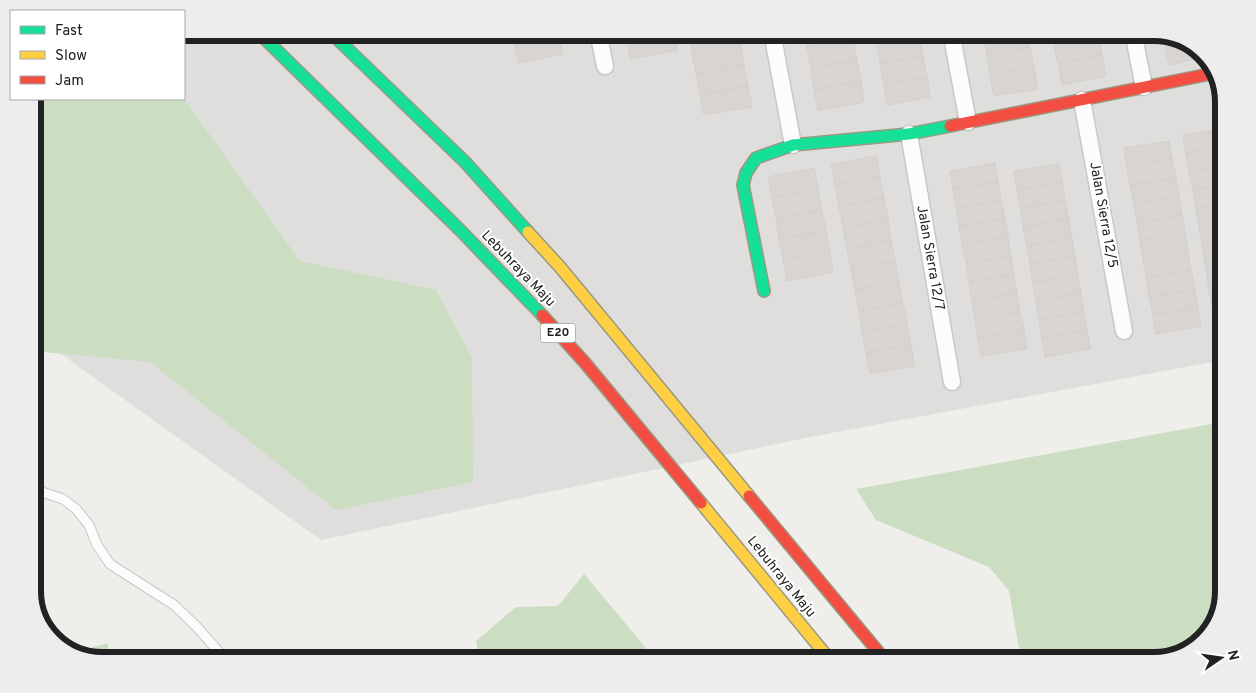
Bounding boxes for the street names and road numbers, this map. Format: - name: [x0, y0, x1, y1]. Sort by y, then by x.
- street label: Jalan Sierra 12/5: [1085, 161, 1121, 269]
- street label: Jalan Sierra 12/7: [912, 204, 948, 312]
- street label: Lebuhraya Maju: [477, 227, 559, 311]
- road number: E20: [540, 323, 576, 342]
- street label: Lebuhraya Maju: [743, 533, 819, 621]

